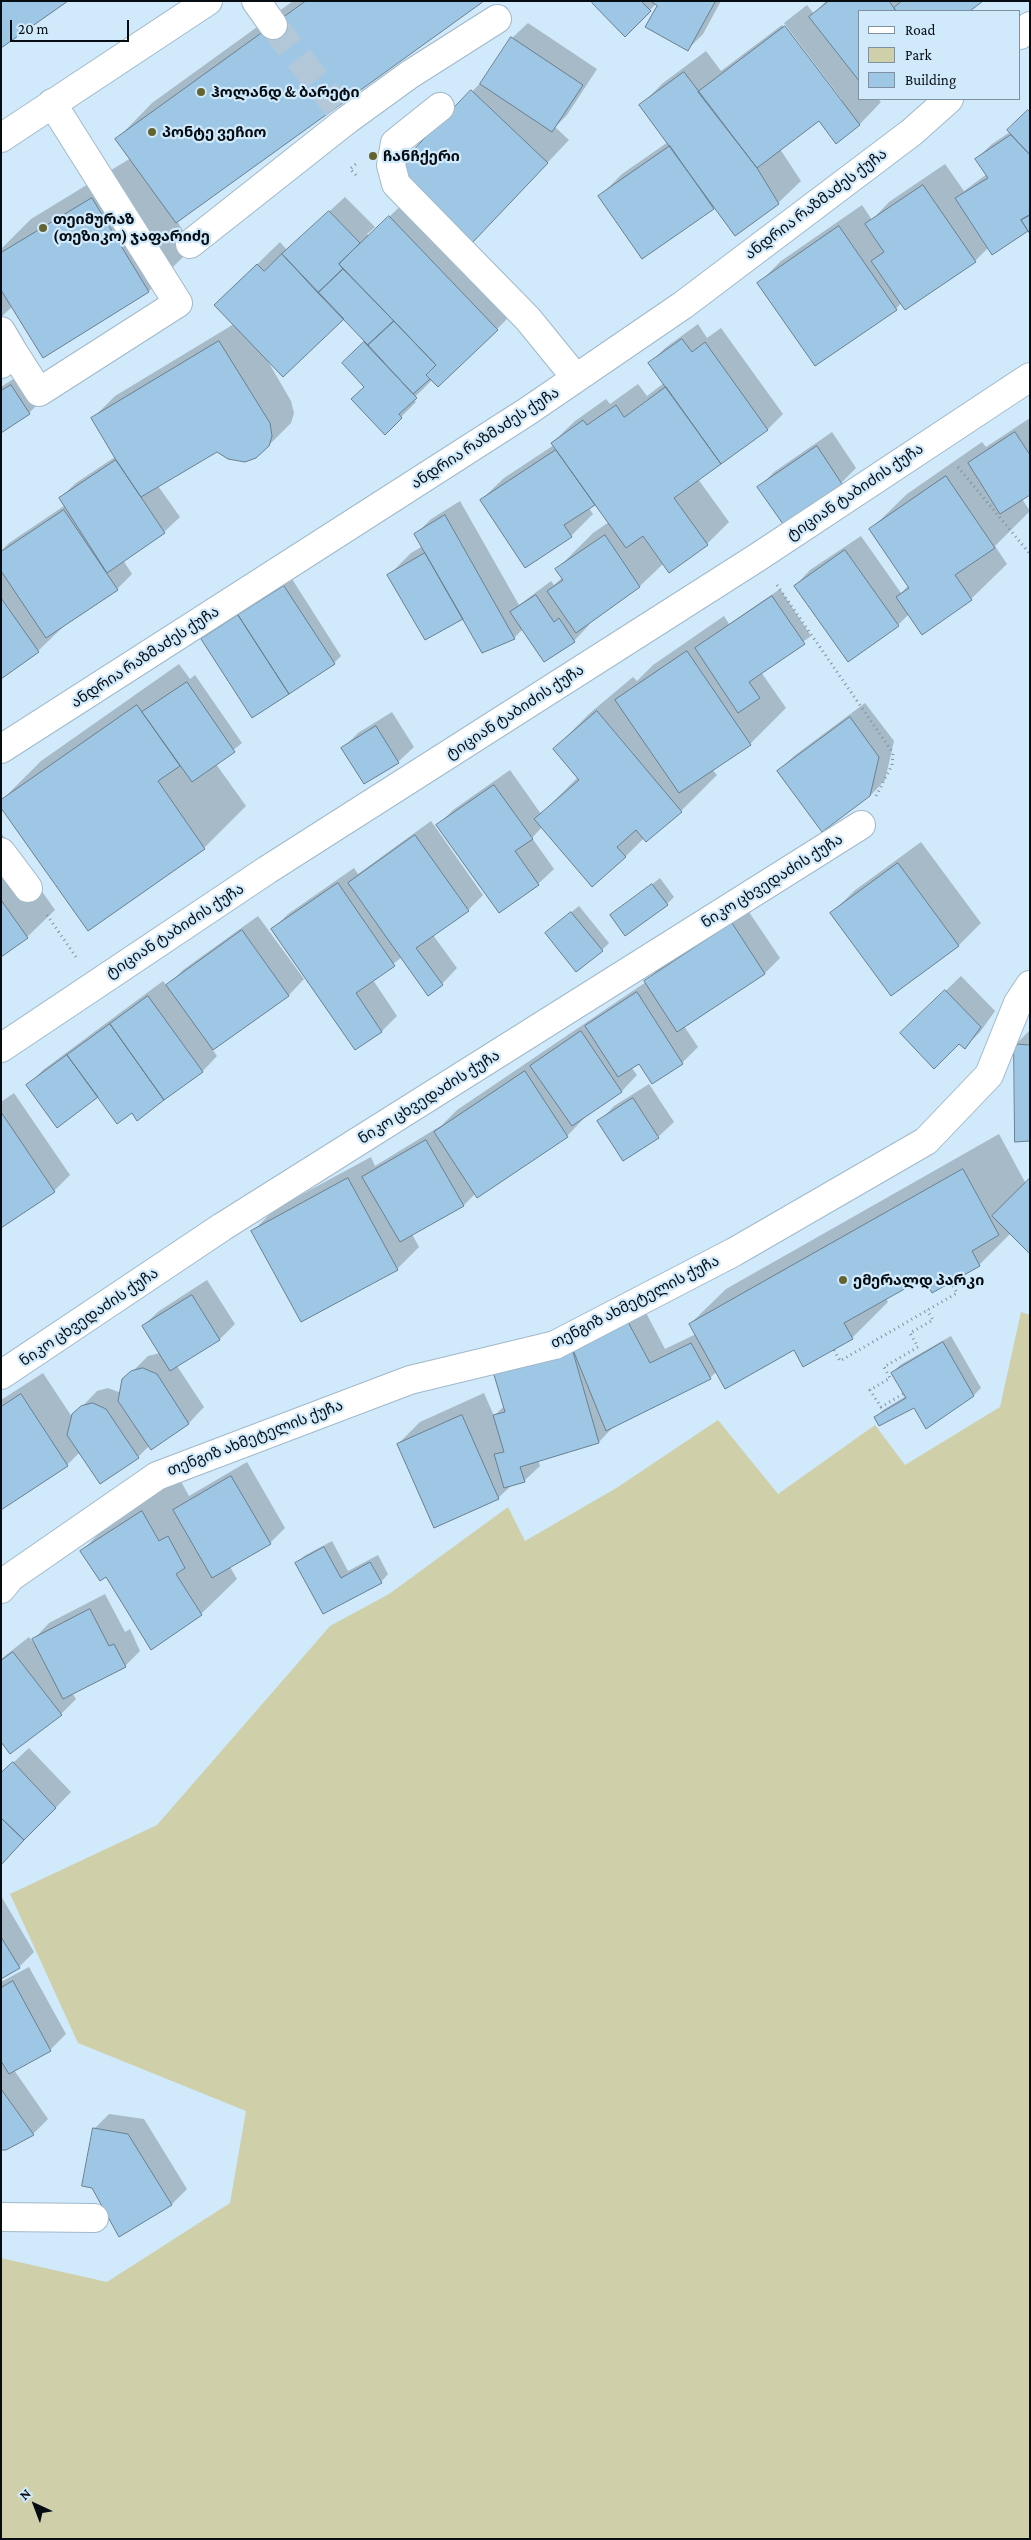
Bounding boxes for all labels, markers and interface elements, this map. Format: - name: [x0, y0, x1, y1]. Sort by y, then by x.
- scale bar: [12, 10, 131, 42]
- legend: [858, 10, 1021, 100]
- text: 20 m: [18, 21, 49, 37]
- text: Road: [905, 22, 935, 38]
- text: Park: [905, 47, 932, 63]
- text: Building: [905, 72, 956, 88]
- place label: ჰოლანდ & ბარეტი: [211, 83, 360, 101]
- marker: ჰოლანდ & ბარეტი: [195, 86, 207, 98]
- place label: პონტე ვეჩიო: [162, 123, 266, 141]
- marker: პონტე ვეჩიო: [146, 126, 158, 138]
- street label: ანდრია რაზმაძეს ქუჩა: [741, 145, 891, 263]
- place label: ჩანჩქერი: [383, 147, 460, 165]
- marker: ჩანჩქერი: [367, 150, 379, 162]
- place label: თეიმურაზ (თეზიკო) ჯაფარიძე: [53, 210, 210, 245]
- marker: თეიმურაზ (თეზიკო) ჯაფარიძე: [37, 222, 49, 234]
- street label: ანდრია რაზმაძეს ქუჩა: [407, 383, 563, 493]
- street label: ტიციან ტაბიძის ქუჩა: [783, 440, 927, 544]
- street label: ანდრია რაზმაძეს ქუჩა: [67, 602, 223, 712]
- street label: ტიციან ტაბიძის ქუჩა: [443, 661, 587, 763]
- street label: ნიკო ცხვედაძის ქუჩა: [698, 830, 846, 932]
- street label: ტიციან ტაბიძის ქუჩა: [103, 880, 247, 982]
- street label: ნიკო ცხვედაძის ქუჩა: [355, 1046, 503, 1148]
- street label: თენგიზ ახმეტელის ქუჩა: [548, 1252, 722, 1352]
- street label: ნიკო ცხვედაძის ქუჩა: [16, 1264, 162, 1370]
- place label: ემერალდ პარკი: [853, 1271, 984, 1289]
- marker: ემერალდ პარკი: [837, 1274, 849, 1286]
- street label: თენგიზ ახმეტელის ქუჩა: [165, 1396, 345, 1480]
- north arrow: [10, 2480, 60, 2530]
- text: N: [16, 2485, 34, 2503]

